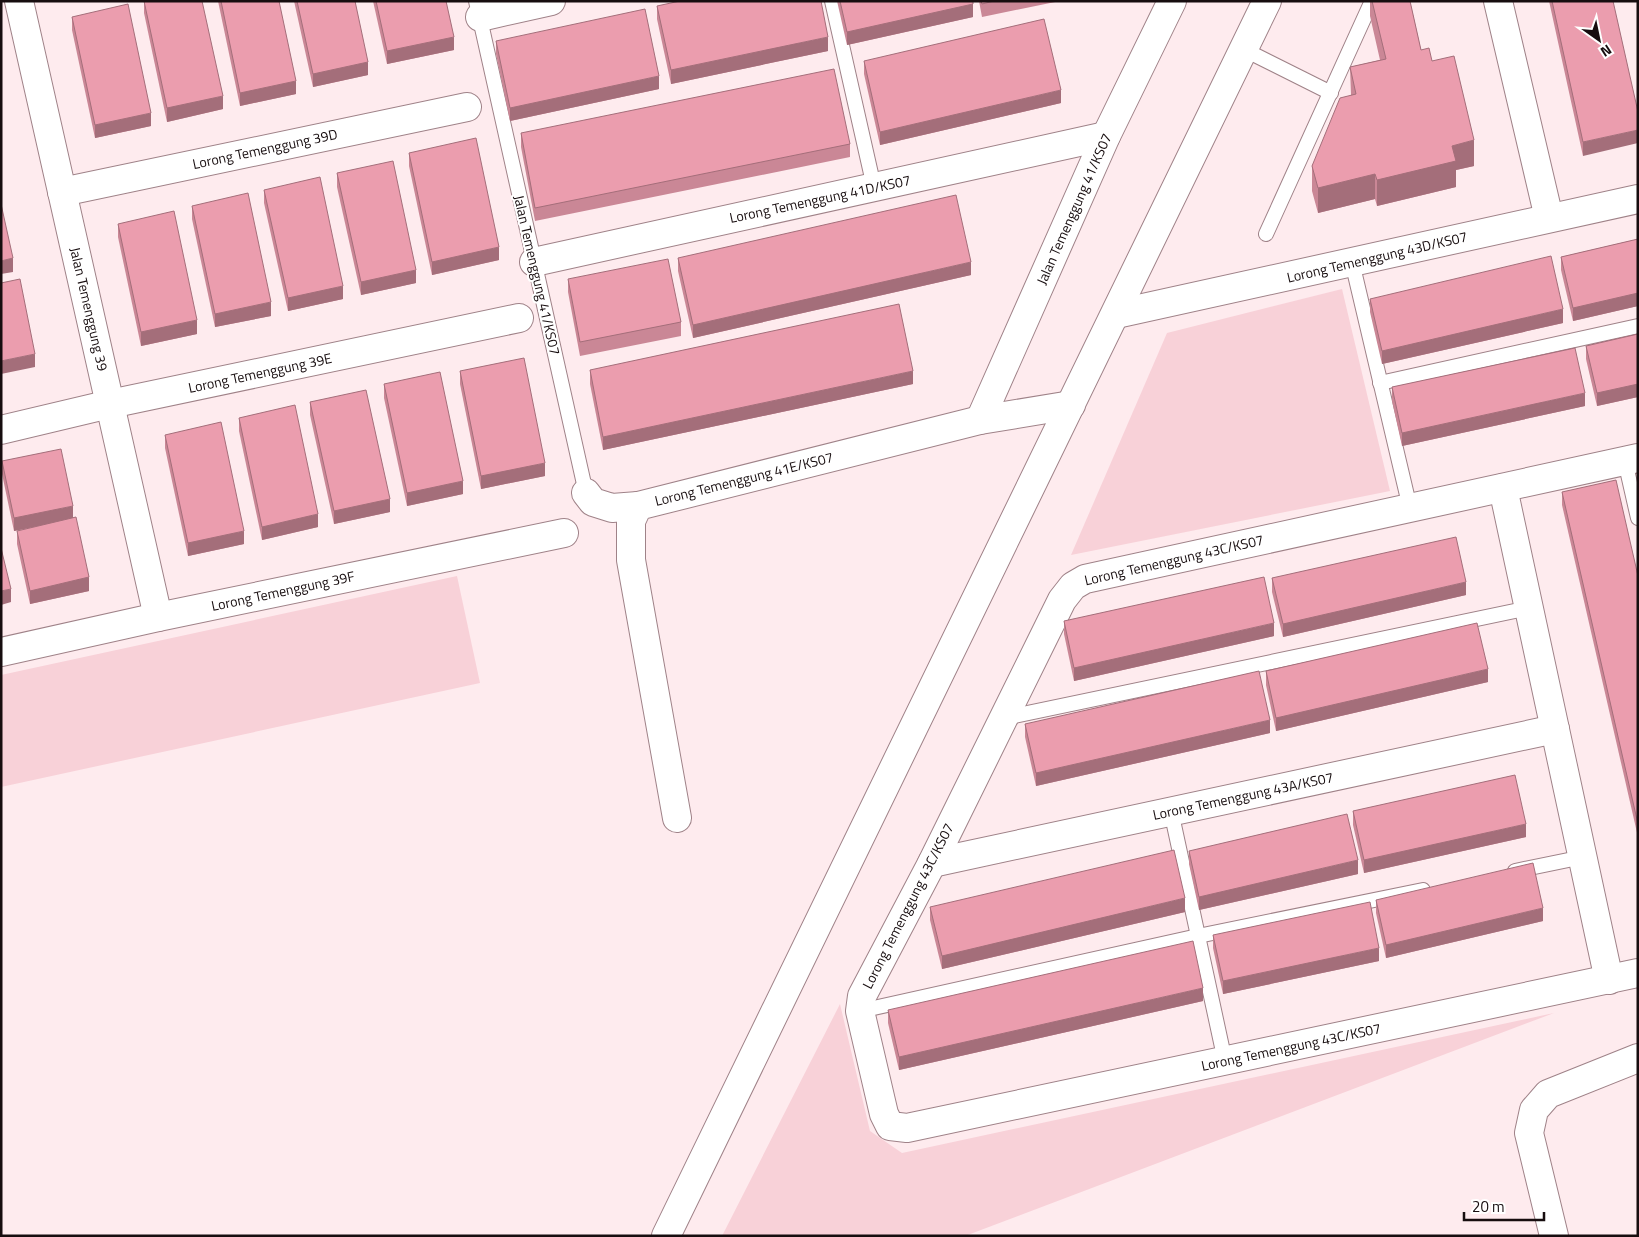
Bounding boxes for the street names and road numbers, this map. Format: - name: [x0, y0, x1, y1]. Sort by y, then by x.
- street label: Lorong Temenggung 39D: [190, 123, 339, 174]
- street label: Jalan Temenggung 41/KS07: [1031, 130, 1116, 288]
- street label: Lorong Temenggung 41D/KS07: [727, 169, 912, 228]
- street label: Jalan Temenggung 41/KS07: [509, 193, 566, 357]
- street label: Lorong Temenggung 43D/KS07: [1285, 226, 1469, 288]
- street label: Jalan Temenggung 39: [65, 245, 114, 373]
- street label: Lorong Temenggung 39E: [186, 347, 334, 398]
- street label: Lorong Temenggung 41E/KS07: [652, 446, 835, 511]
- street label: Lorong Temenggung 43C/KS07: [1082, 529, 1266, 590]
- street label: Lorong Temenggung 39F: [209, 565, 357, 616]
- street label: Lorong Temenggung 43A/KS07: [1151, 766, 1335, 825]
- street label: Lorong Temenggung 43C/KS07: [857, 819, 959, 992]
- street label: Lorong Temenggung 43C/KS07: [1199, 1017, 1383, 1076]

